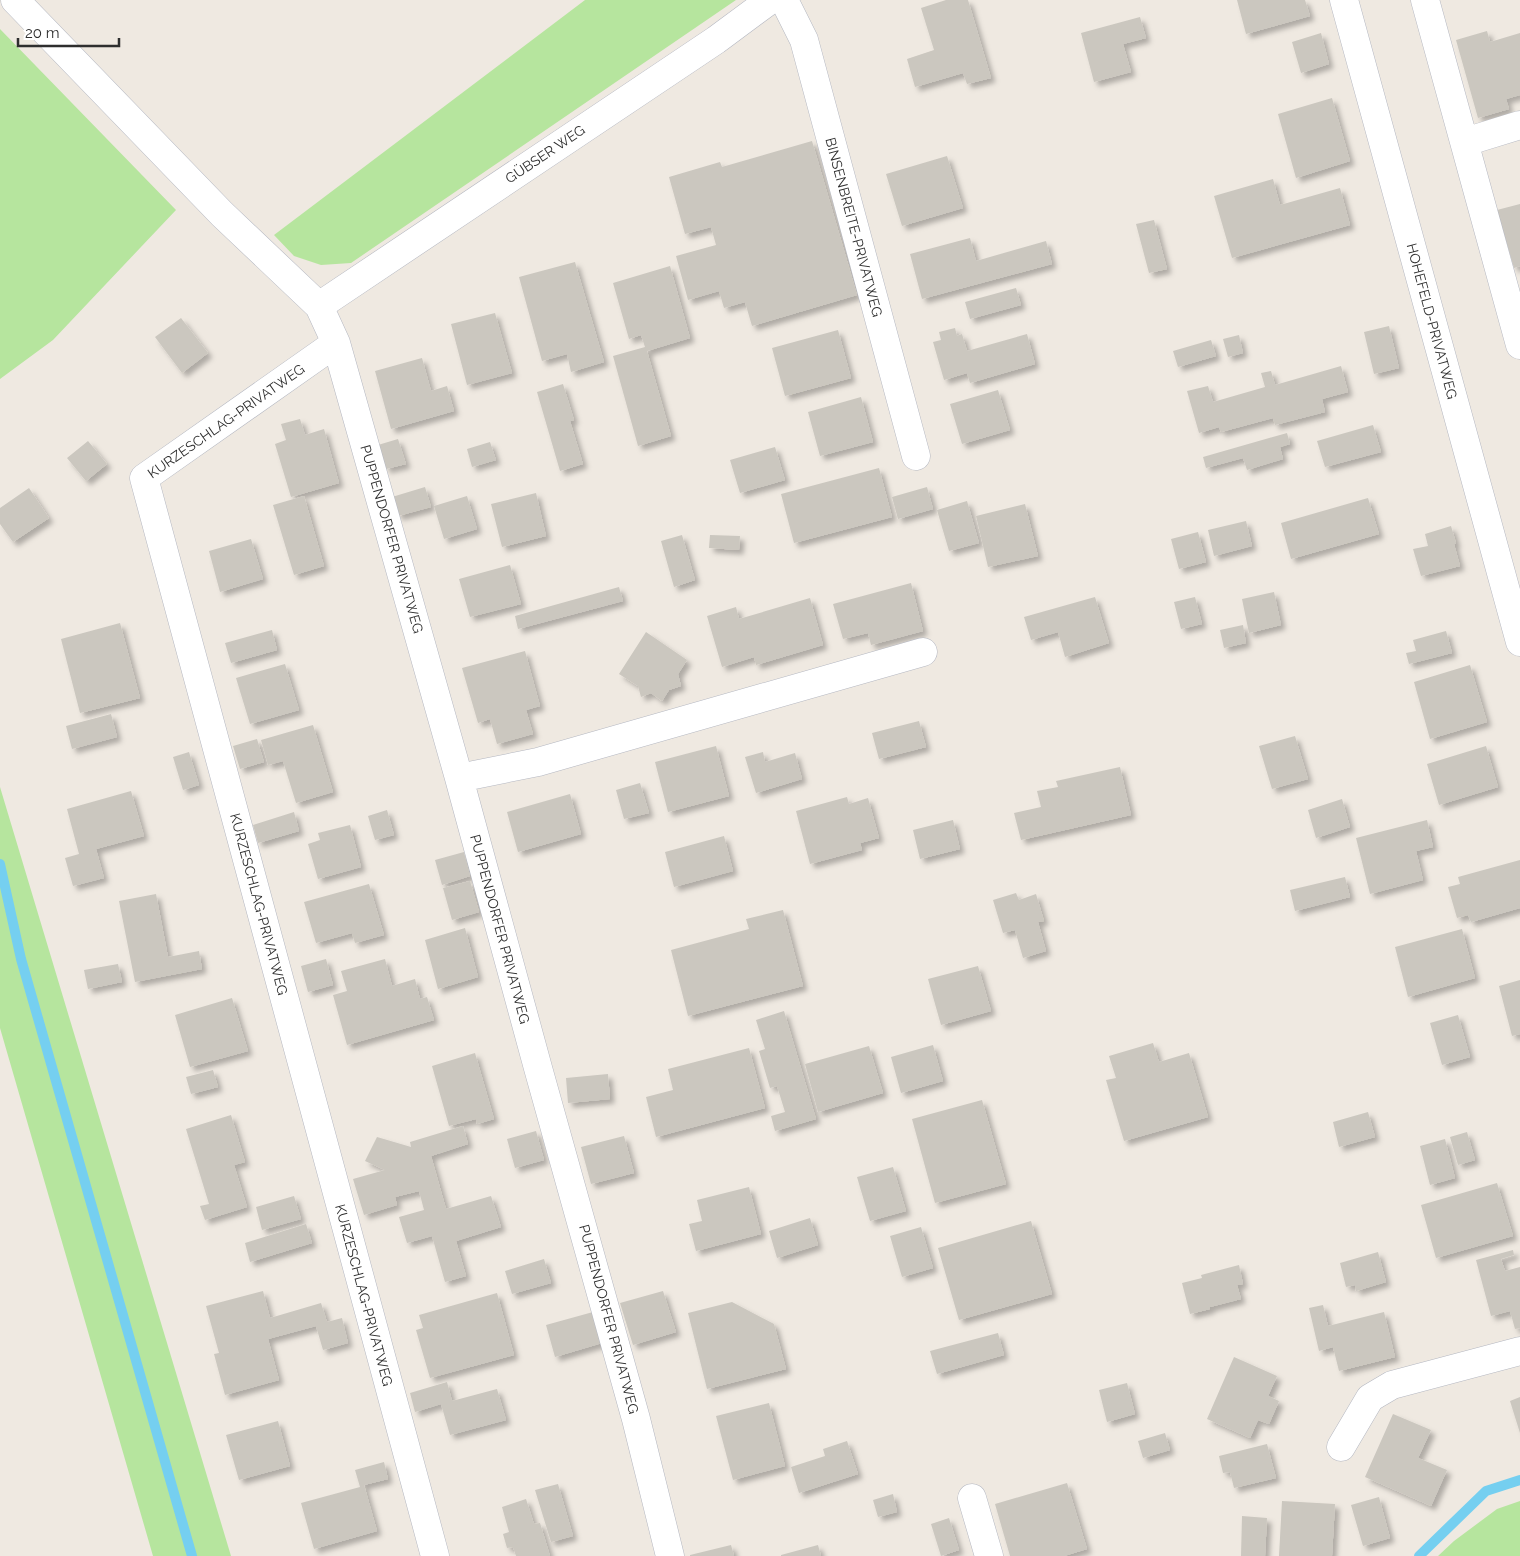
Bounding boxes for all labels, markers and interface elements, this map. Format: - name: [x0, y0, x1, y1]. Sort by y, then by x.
- scale bar: [18, 15, 119, 47]
- text: 20 m: [25, 24, 60, 42]
- street label: GÜBSER WEG: [501, 120, 588, 186]
- street label: BINSENBREITE-PRIVATWEG: [822, 136, 886, 318]
- street label: HOHEFELD-PRIVATWEG: [1403, 241, 1461, 401]
- street label: KURZESCHLAG-PRIVATWEG: [145, 361, 307, 481]
- street label: PUPPENDORFER PRIVATWEG: [357, 443, 427, 635]
- street label: KURZESCHLAG-PRIVATWEG: [227, 811, 291, 997]
- street label: PUPPENDORFER PRIVATWEG: [467, 833, 533, 1025]
- street label: KURZESCHLAG-PRIVATWEG: [332, 1202, 396, 1388]
- street label: PUPPENDORFER PRIVATWEG: [576, 1223, 642, 1415]

